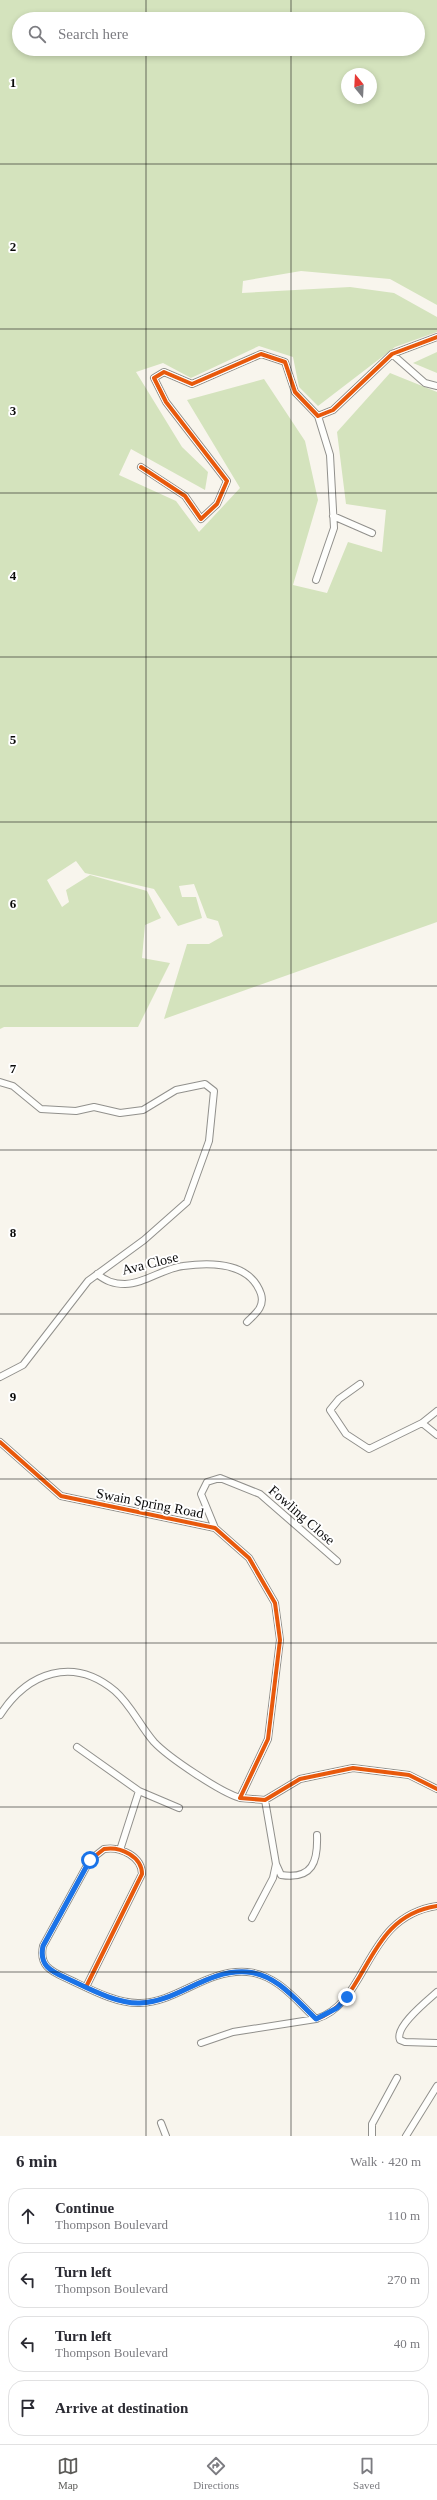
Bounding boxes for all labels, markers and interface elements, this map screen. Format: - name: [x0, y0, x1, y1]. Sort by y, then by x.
- search box: [12, 12, 425, 56]
- icon: search: [26, 23, 48, 45]
- text: Search here: [58, 26, 128, 42]
- north arrow: [341, 68, 377, 104]
- text: 1: [10, 75, 16, 90]
- text: 2: [10, 239, 16, 254]
- text: 3: [10, 403, 17, 418]
- text: 4: [10, 568, 17, 583]
- text: 5: [10, 732, 17, 747]
- text: 6: [10, 896, 17, 911]
- text: 7: [10, 1061, 17, 1076]
- text: 8: [10, 1225, 17, 1240]
- street label: Ava Close: [120, 1249, 180, 1278]
- text: 9: [10, 1389, 17, 1404]
- street label: Fowling Close: [266, 1483, 338, 1548]
- street label: Swain Spring Road: [95, 1486, 205, 1521]
- route start: [81, 1851, 99, 1869]
- route end: [338, 1988, 356, 2006]
- text: 6 min: [16, 2152, 57, 2171]
- text: Walk · 420 m: [350, 2154, 421, 2169]
- text: Continue: [55, 2200, 114, 2216]
- icon: ahead: [17, 2205, 39, 2227]
- text: 110 m: [388, 2208, 420, 2223]
- text: Thompson Boulevard: [55, 2217, 168, 2232]
- text: Turn left: [55, 2264, 112, 2280]
- icon: left: [17, 2269, 39, 2291]
- text: 270 m: [387, 2272, 420, 2287]
- text: Thompson Boulevard: [55, 2281, 168, 2296]
- text: Turn left: [55, 2328, 112, 2344]
- icon: left: [17, 2333, 39, 2355]
- text: 40 m: [394, 2336, 420, 2351]
- text: Thompson Boulevard: [55, 2345, 168, 2360]
- icon: arrive: [17, 2397, 39, 2419]
- text: Arrive at destination: [55, 2400, 188, 2416]
- tab: Map: [57, 2455, 79, 2491]
- tab: Directions: [193, 2455, 239, 2491]
- tab: Saved: [353, 2455, 380, 2491]

